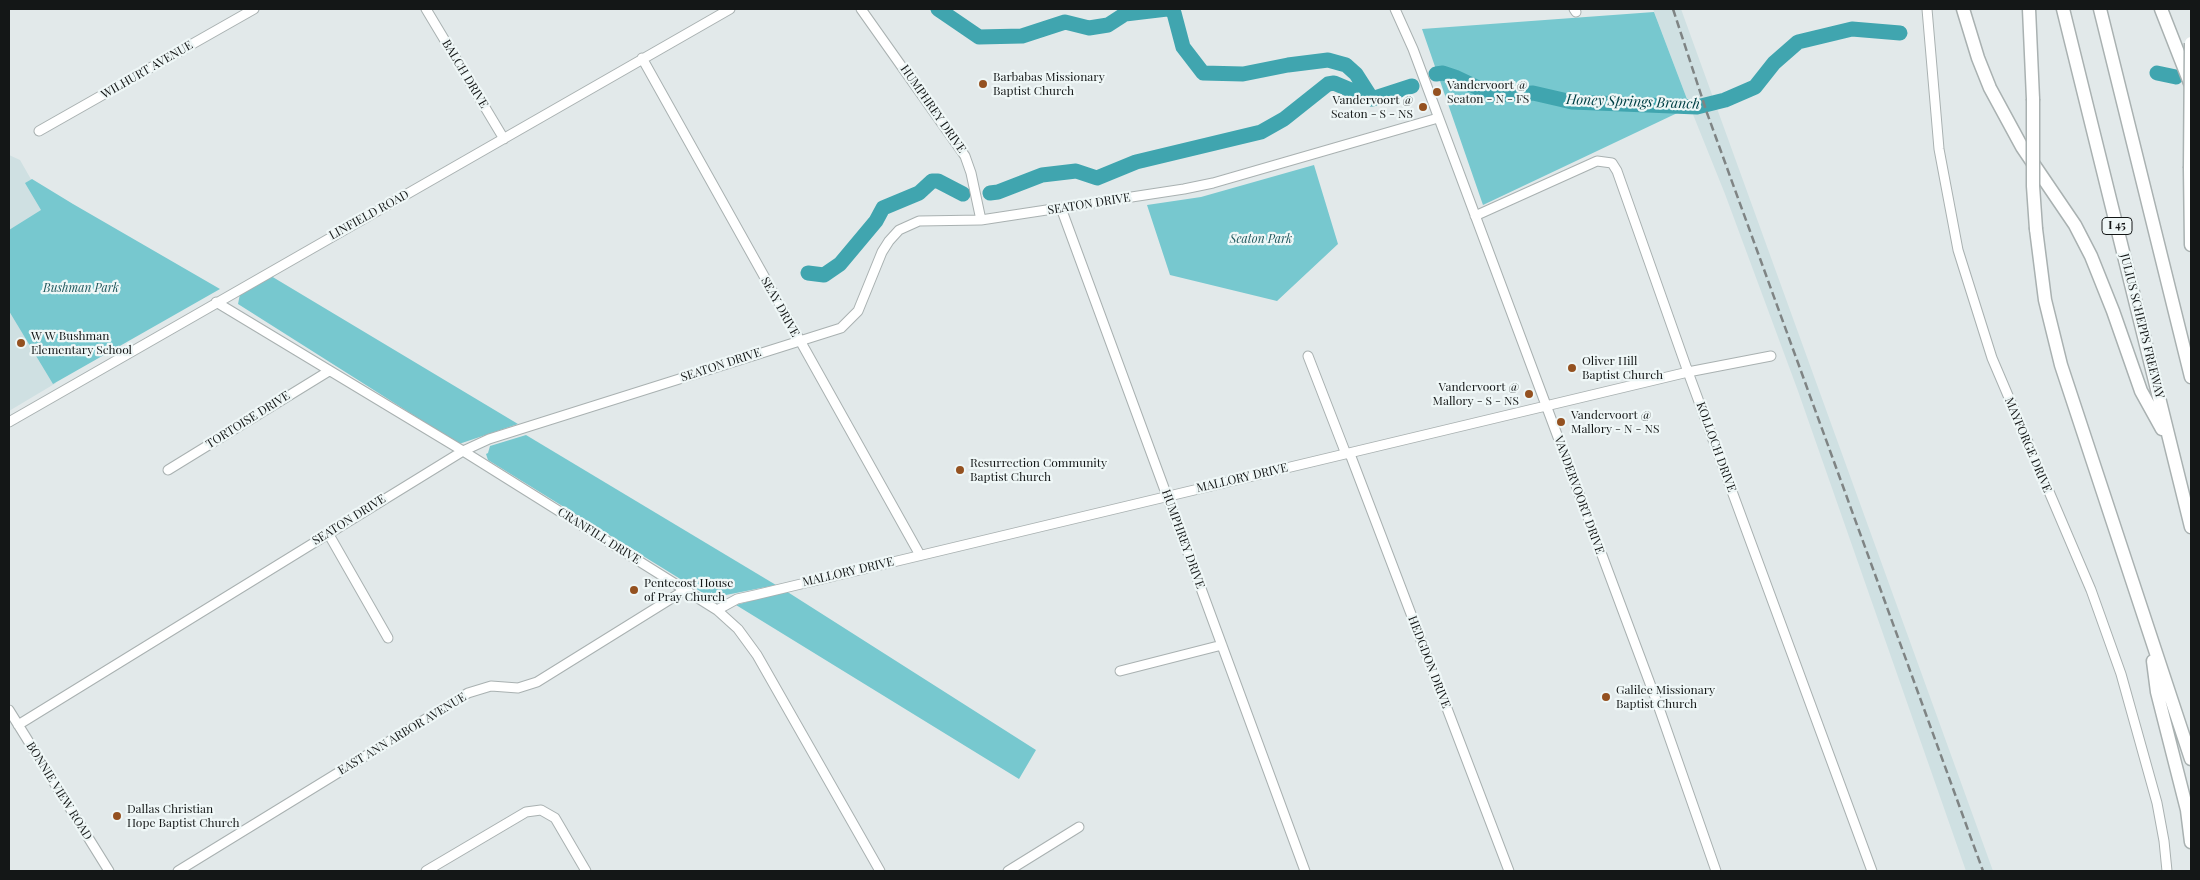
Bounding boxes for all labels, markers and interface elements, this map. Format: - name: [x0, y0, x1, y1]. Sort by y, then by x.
- street label: BALCH DRIVE: [439, 37, 491, 111]
- street label: WILHURT AVENUE: [99, 38, 195, 102]
- street label: HUMPHREY DRIVE: [897, 62, 969, 156]
- place label: Barbabas Missionary Baptist Church: [993, 70, 1105, 98]
- marker: Barbabas Missionary Baptist Church: [977, 78, 989, 90]
- place label: Vandervoort @ Seaton - N - FS: [1447, 78, 1529, 106]
- marker: Vandervoort @ Seaton - N - FS: [1431, 86, 1443, 98]
- water label: Honey Springs Branch: [1566, 91, 1700, 113]
- place label: Vandervoort @ Seaton - S - NS: [1331, 93, 1413, 121]
- marker: Vandervoort @ Seaton - S - NS: [1417, 101, 1429, 113]
- street label: LINFIELD ROAD: [327, 187, 411, 243]
- street label: SEATON DRIVE: [1047, 190, 1131, 218]
- road number: I 45: [2102, 218, 2132, 235]
- park label: Seaton Park: [1230, 232, 1292, 246]
- street label: JULIUS SCHEPPS FREEWAY: [2117, 252, 2167, 400]
- street label: SEAY DRIVE: [758, 275, 802, 339]
- park label: Bushman Park: [43, 281, 119, 295]
- place label: W W Bushman Elementary School: [31, 329, 132, 357]
- marker: W W Bushman Elementary School: [15, 337, 27, 349]
- street label: SEATON DRIVE: [679, 345, 763, 385]
- place label: Oliver Hill Baptist Church: [1582, 354, 1663, 382]
- marker: Oliver Hill Baptist Church: [1566, 362, 1578, 374]
- place label: Vandervoort @ Mallory - S - NS: [1433, 380, 1519, 408]
- street label: TORTOISE DRIVE: [203, 388, 293, 452]
- marker: Vandervoort @ Mallory - S - NS: [1523, 388, 1535, 400]
- street label: MAYFORGE DRIVE: [2001, 395, 2055, 495]
- street label: KOLLOCH DRIVE: [1693, 400, 1739, 494]
- place label: Vandervoort @ Mallory - N - NS: [1571, 408, 1659, 436]
- marker: Vandervoort @ Mallory - N - NS: [1555, 416, 1567, 428]
- street label: VANDERVOORT DRIVE: [1551, 434, 1607, 556]
- place label: Resurrection Community Baptist Church: [970, 456, 1107, 484]
- street label: MALLORY DRIVE: [1195, 460, 1289, 496]
- marker: Resurrection Community Baptist Church: [954, 464, 966, 476]
- street label: HUMPHREY DRIVE: [1158, 488, 1208, 590]
- street label: SEATON DRIVE: [310, 492, 388, 548]
- street label: CRANFILL DRIVE: [555, 505, 643, 567]
- street label: MALLORY DRIVE: [801, 554, 895, 590]
- place label: Pentecost House of Pray Church: [644, 576, 733, 604]
- marker: Pentecost House of Pray Church: [628, 584, 640, 596]
- street label: HEDGDON DRIVE: [1405, 614, 1453, 710]
- place label: Galilee Missionary Baptist Church: [1616, 683, 1715, 711]
- street label: EAST ANN ARBOR AVENUE: [335, 690, 469, 778]
- marker: Galilee Missionary Baptist Church: [1600, 691, 1612, 703]
- street label: BONNIE VIEW ROAD: [23, 739, 95, 843]
- place label: Dallas Christian Hope Baptist Church: [127, 802, 240, 830]
- marker: Dallas Christian Hope Baptist Church: [111, 810, 123, 822]

